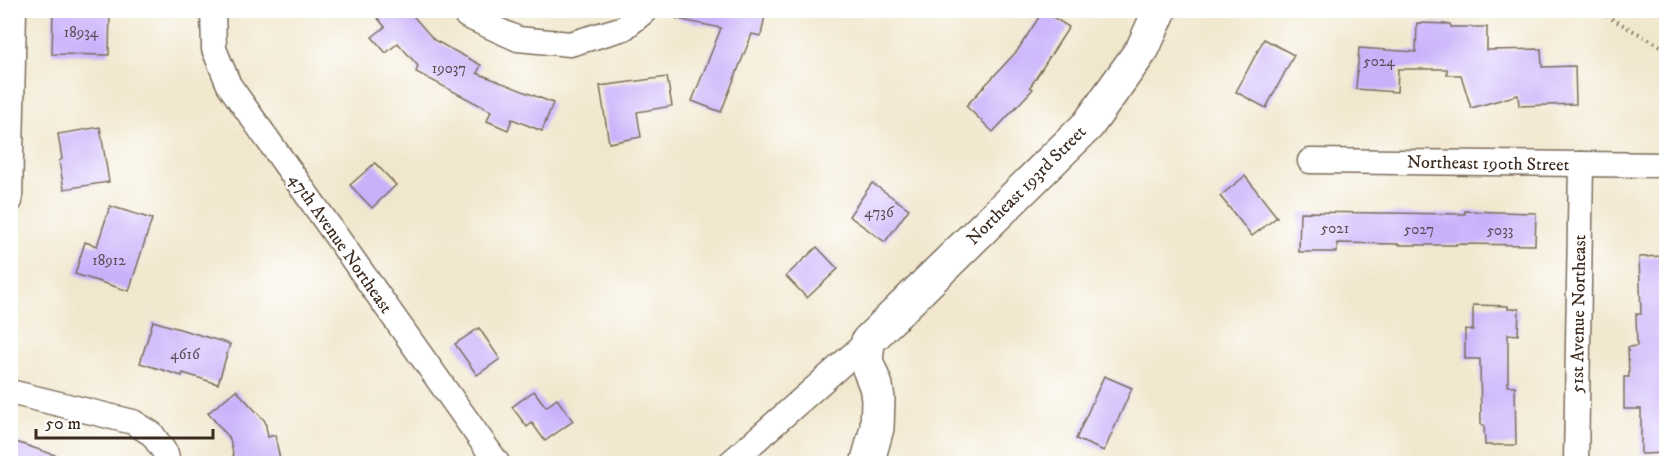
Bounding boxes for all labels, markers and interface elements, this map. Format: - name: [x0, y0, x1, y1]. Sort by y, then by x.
- house number: 18934: [64, 23, 99, 42]
- house number: 5024: [1363, 52, 1395, 71]
- house number: 19037: [432, 59, 466, 78]
- street label: Northeast 193rd Street: [962, 121, 1091, 250]
- street label: Northeast 190th Street: [1407, 152, 1570, 176]
- street label: 47th Avenue Northeast: [284, 169, 397, 318]
- house number: 4736: [864, 203, 895, 222]
- house number: 5021: [1321, 219, 1349, 238]
- house number: 5027: [1404, 220, 1434, 239]
- house number: 5033: [1487, 221, 1513, 240]
- street label: 51st Avenue Northeast: [1567, 234, 1591, 394]
- house number: 18912: [92, 251, 126, 270]
- house number: 4616: [170, 345, 201, 364]
- scale bar: [36, 402, 213, 440]
- text: 50 m: [45, 413, 81, 435]

